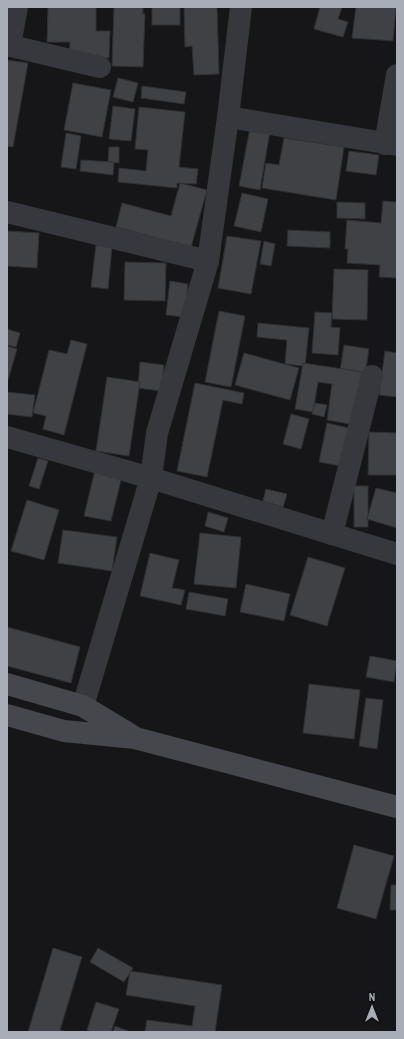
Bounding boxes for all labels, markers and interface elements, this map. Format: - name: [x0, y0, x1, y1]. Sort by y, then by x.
- north arrow: [352, 987, 392, 1027]
- text: N: [369, 990, 375, 1004]

